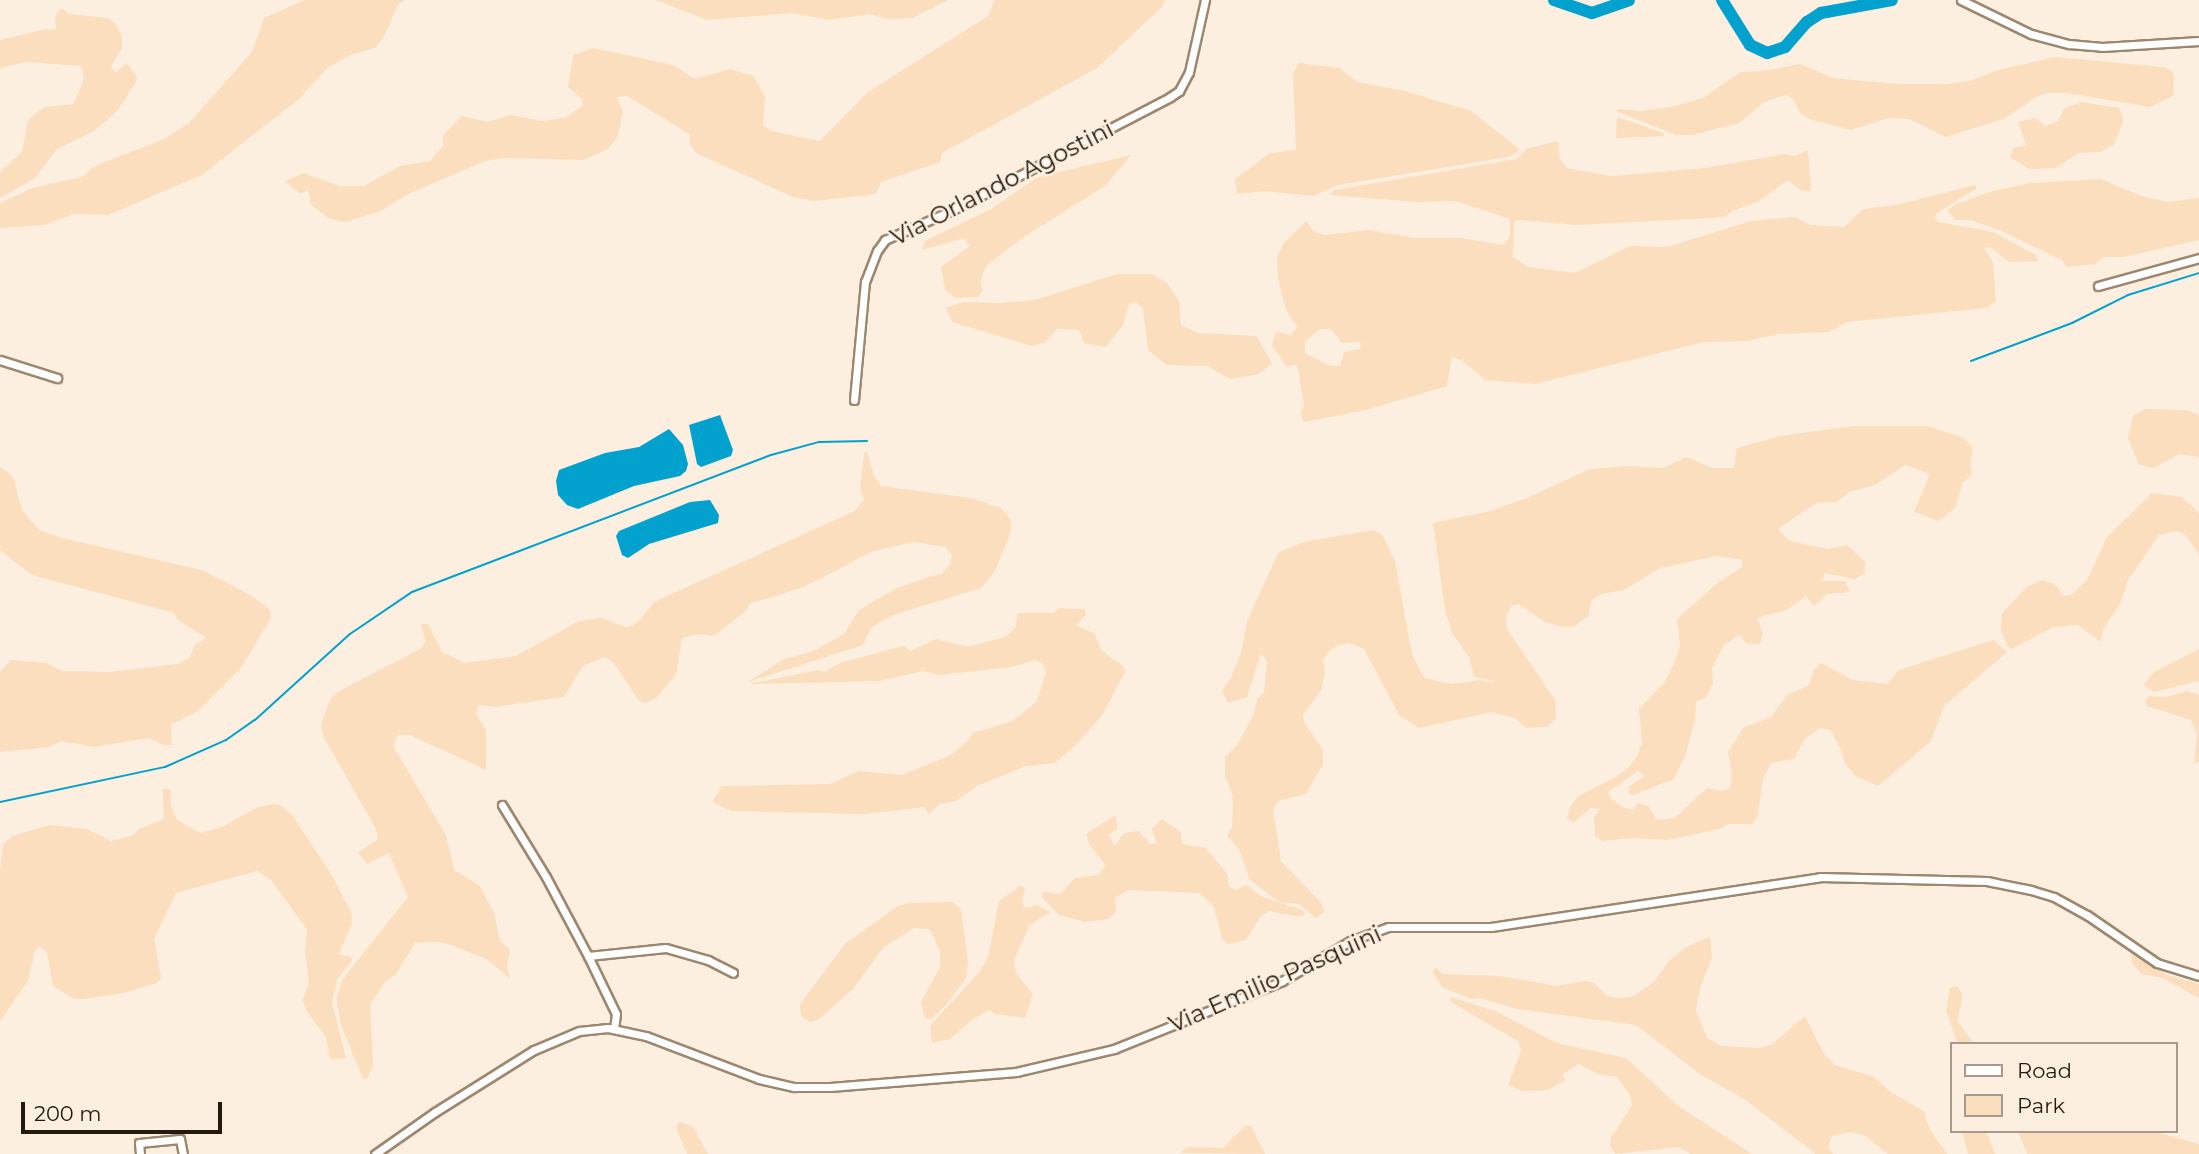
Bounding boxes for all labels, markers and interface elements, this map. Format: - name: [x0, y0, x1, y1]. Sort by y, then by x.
- street label: Via Orlando Agostini: [886, 114, 1118, 252]
- street label: Via Emilio Pasquini: [1164, 919, 1386, 1039]
- legend: [1951, 1042, 2178, 1133]
- text: Road: [2017, 1058, 2072, 1083]
- scale bar: [24, 1088, 226, 1132]
- text: Park: [2017, 1093, 2065, 1118]
- text: 200 m: [34, 1101, 101, 1126]

